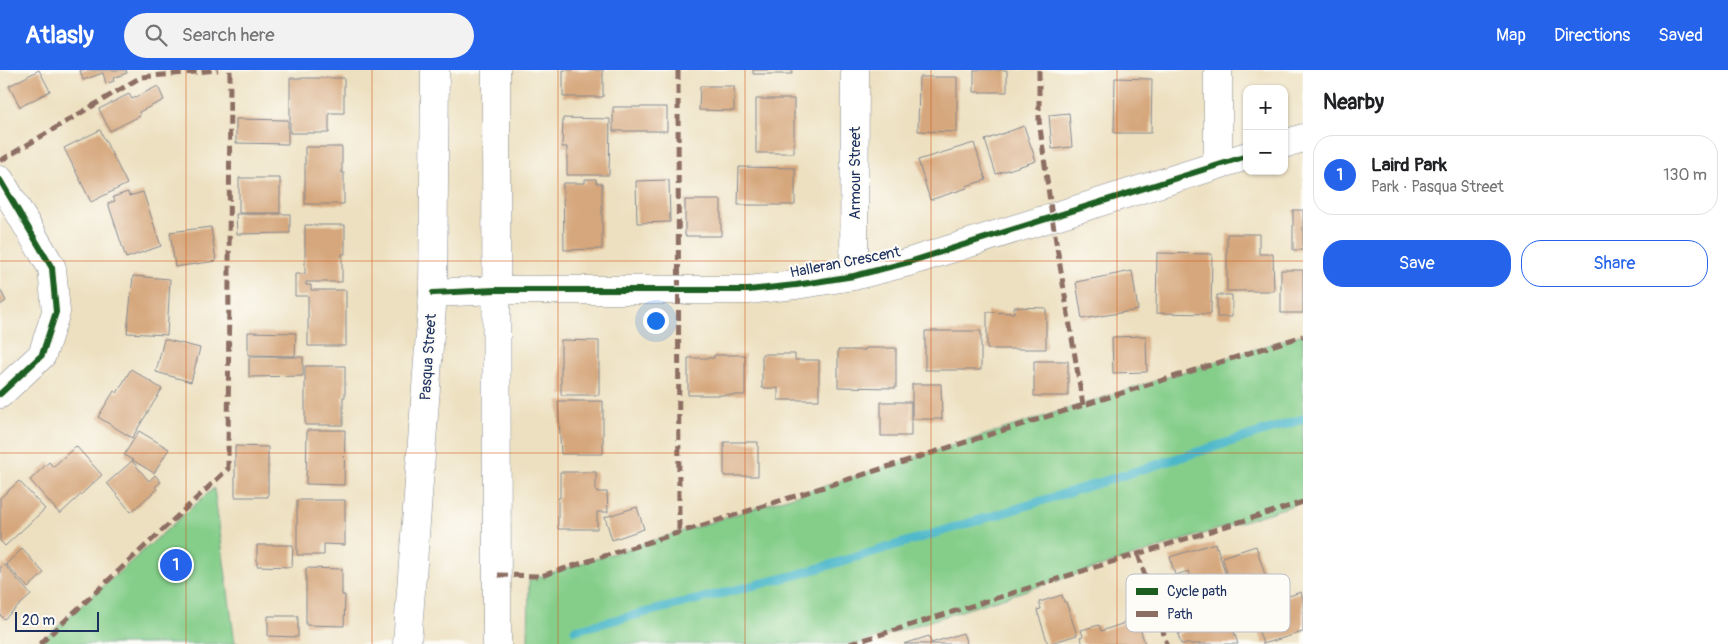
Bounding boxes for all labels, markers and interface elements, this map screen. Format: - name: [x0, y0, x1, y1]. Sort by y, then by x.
- search box: [124, 13, 474, 58]
- text: Atlasly: [25, 21, 94, 50]
- icon: search: [142, 21, 170, 49]
- text: Search here: [182, 23, 275, 47]
- text: Map: [1496, 24, 1526, 47]
- text: Directions: [1554, 24, 1630, 47]
- text: Saved: [1658, 24, 1703, 47]
- map controls: [1243, 85, 1288, 175]
- button: +: [1243, 85, 1288, 130]
- text: Nearby: [1323, 89, 1384, 116]
- street label: Armour Street: [846, 125, 865, 220]
- button: −: [1243, 130, 1288, 175]
- text: Laird Park: [1371, 153, 1447, 177]
- text: 1: [1337, 165, 1343, 185]
- text: 130 m: [1663, 165, 1707, 185]
- text: Park · Pasqua Street: [1371, 177, 1504, 197]
- button: Save: [1323, 240, 1511, 287]
- button: Share: [1521, 240, 1708, 287]
- street label: Halleran Crescent: [788, 242, 903, 283]
- your location: [643, 308, 669, 334]
- street label: Pasqua Street: [416, 312, 441, 401]
- pin: 1: [160, 546, 192, 584]
- legend: [1126, 574, 1290, 632]
- text: Cycle path: [1167, 583, 1227, 600]
- text: Path: [1167, 606, 1192, 623]
- scale bar: [15, 609, 99, 632]
- text: 20 m: [22, 612, 55, 629]

